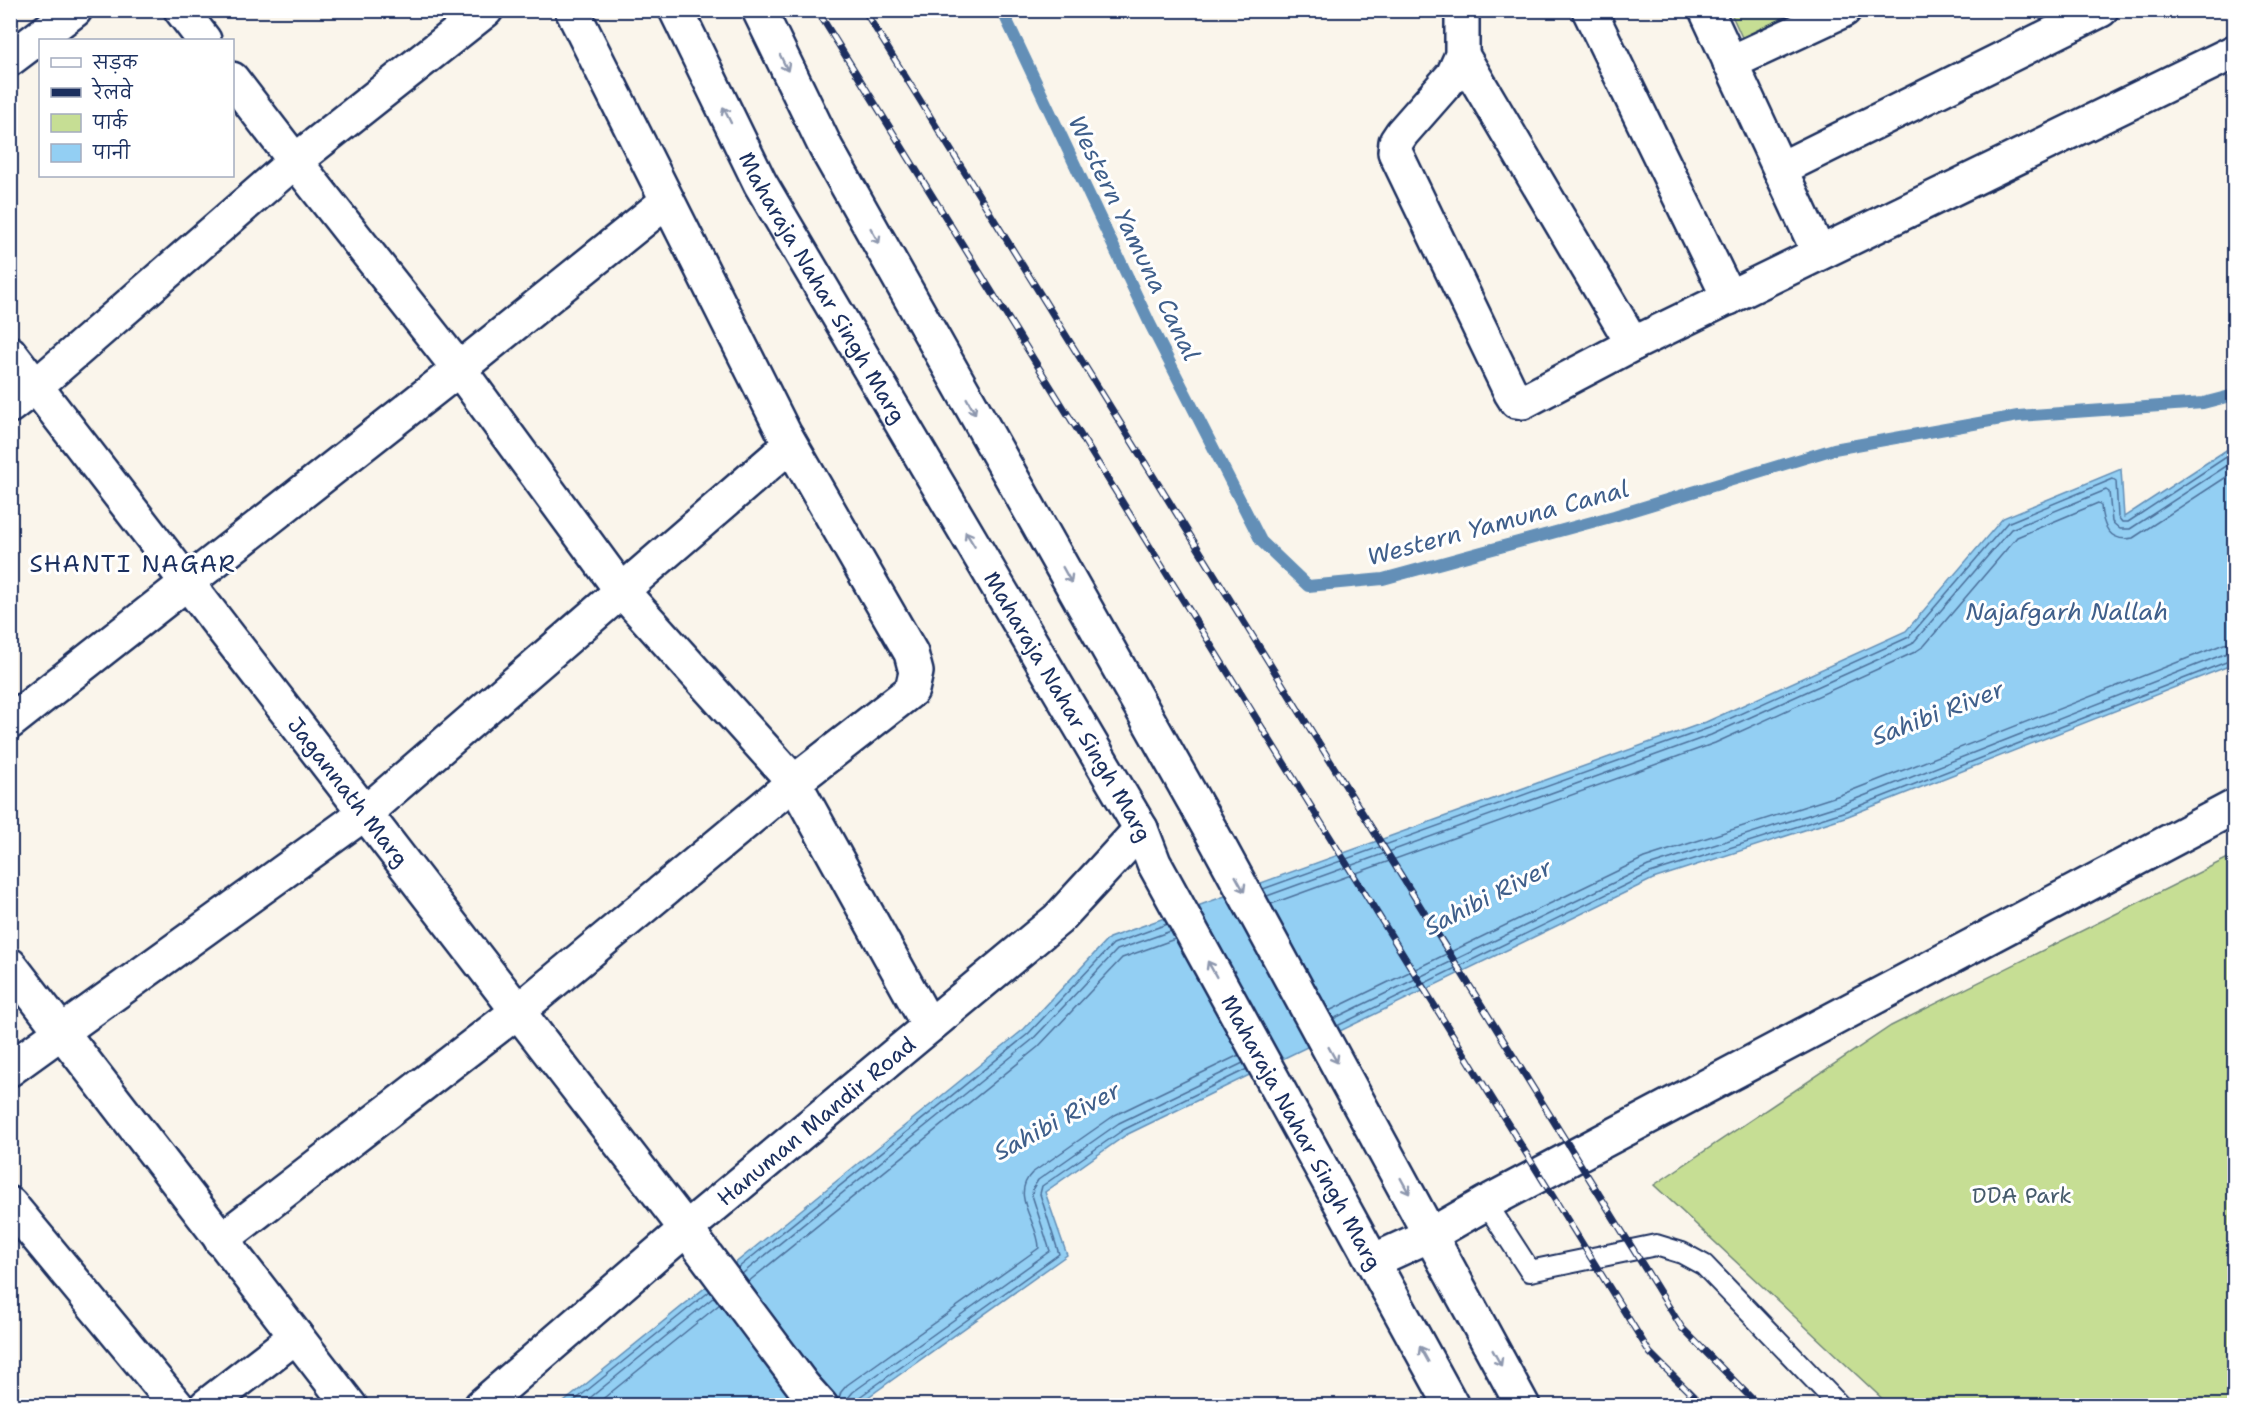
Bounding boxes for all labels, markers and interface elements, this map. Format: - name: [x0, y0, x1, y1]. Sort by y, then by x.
- legend: [39, 39, 234, 177]
- text: सड़क: [92, 51, 138, 75]
- one-way arrow: [779, 54, 791, 72]
- text: रेलवे: [91, 77, 134, 105]
- one-way arrow: [720, 106, 732, 124]
- text: पार्क: [92, 109, 128, 135]
- water label: Western Yamuna Canal: [1061, 110, 1207, 366]
- text: पानी: [92, 139, 131, 165]
- street label: Maharaja Nahar Singh Marg: [732, 147, 912, 429]
- one-way arrow: [869, 227, 881, 244]
- one-way arrow: [966, 396, 977, 414]
- water label: Western Yamuna Canal: [1364, 473, 1632, 573]
- one-way arrow: [963, 531, 975, 548]
- district label: SHANTI NAGAR: [29, 548, 237, 580]
- street label: Maharaja Nahar Singh Marg: [977, 566, 1159, 846]
- one-way arrow: [1061, 567, 1073, 584]
- water label: Najafgarh Nallah: [1965, 596, 2169, 628]
- water label: Sahibi River: [1867, 673, 2009, 753]
- street label: Jagannath Marg: [281, 711, 415, 873]
- water label: Sahibi River: [1419, 851, 1558, 943]
- one-way arrow: [1234, 875, 1246, 892]
- one-way arrow: [1206, 961, 1218, 978]
- street label: Maharaja Nahar Singh Marg: [1214, 990, 1389, 1275]
- street label: Hanuman Mandir Road: [711, 1030, 922, 1212]
- one-way arrow: [1327, 1046, 1339, 1063]
- water label: Sahibi River: [988, 1074, 1127, 1168]
- one-way arrow: [1399, 1177, 1411, 1194]
- park label: DDA Park: [1972, 1181, 2072, 1210]
- one-way arrow: [1418, 1346, 1430, 1363]
- one-way arrow: [1491, 1349, 1503, 1366]

